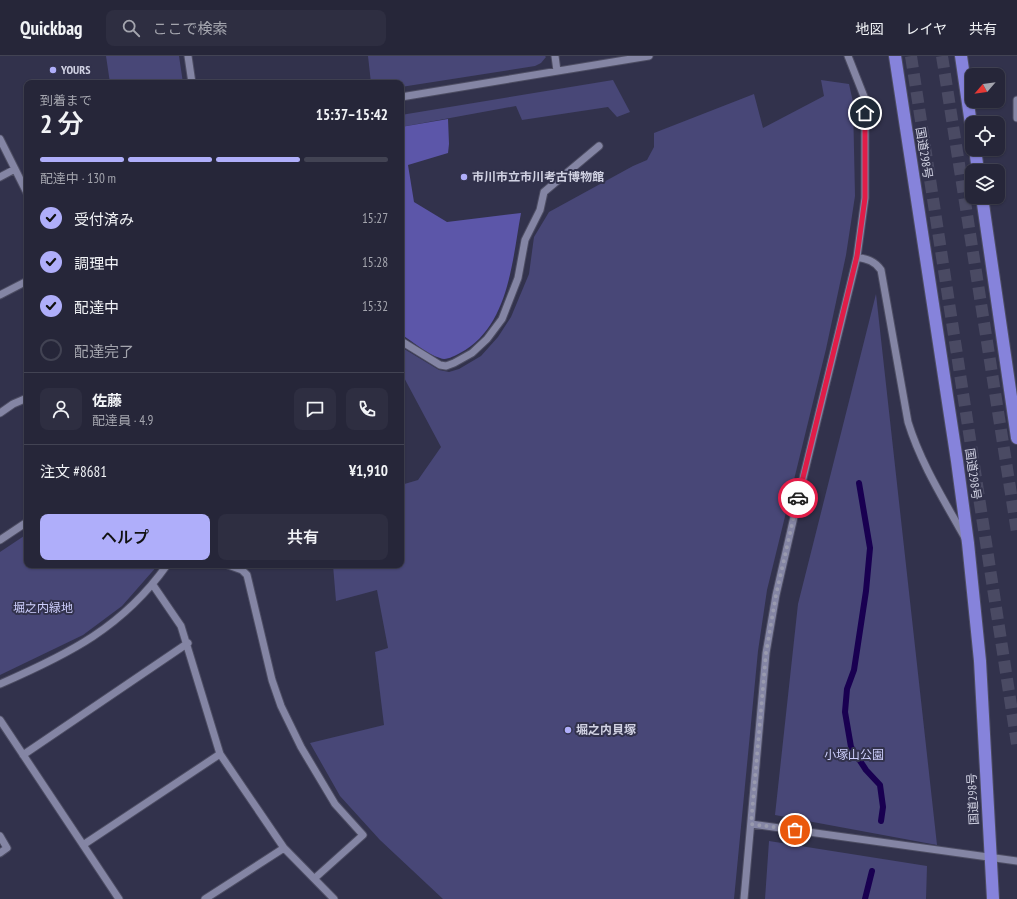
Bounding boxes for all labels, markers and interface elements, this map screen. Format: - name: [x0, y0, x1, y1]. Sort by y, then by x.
- search box: [106, 10, 386, 46]
- text: Quickbag: [20, 16, 82, 40]
- icon: search: [120, 17, 142, 39]
- text: ここで検索: [152, 19, 227, 38]
- text: 地図: [855, 20, 883, 38]
- text: レイヤ: [905, 20, 947, 38]
- text: 共有: [969, 20, 997, 38]
- place label: YOURS: [60, 62, 91, 77]
- marker: YOURS: [48, 65, 58, 75]
- north arrow: [965, 68, 1005, 108]
- map controls: [965, 68, 1005, 204]
- text: 到着まで: [40, 92, 92, 109]
- pin: [848, 96, 882, 130]
- icon: home: [854, 102, 876, 124]
- text: 15:37–15:42: [316, 105, 388, 124]
- text: 2 分: [40, 107, 84, 140]
- button: locate: [965, 116, 1005, 156]
- street label: 国道298号: [913, 126, 936, 180]
- button: layers: [965, 164, 1005, 204]
- place label: 市川市立市川考古博物館: [472, 169, 604, 184]
- text: 配達中 · 130 m: [40, 170, 116, 187]
- marker: 市川市立市川考古博物館: [459, 172, 469, 182]
- icon: check: [40, 207, 62, 229]
- text: 受付済み: [74, 210, 134, 229]
- text: 15:27: [362, 210, 388, 227]
- icon: check: [40, 251, 62, 273]
- text: 調理中: [74, 254, 119, 273]
- text: 15:28: [362, 254, 388, 271]
- icon: check: [40, 295, 62, 317]
- text: 配達中: [74, 298, 119, 317]
- text: 15:32: [362, 298, 388, 315]
- text: 配達完了: [74, 342, 134, 361]
- button: person: [40, 388, 82, 430]
- button: chat: [294, 388, 336, 430]
- button: phone: [346, 388, 388, 430]
- text: 佐藤: [92, 391, 122, 410]
- text: 配達員 · 4.9: [92, 412, 153, 429]
- street label: 国道298号: [962, 447, 985, 501]
- text: ¥1,910: [349, 461, 388, 480]
- text: 注文 #8681: [40, 462, 107, 481]
- courier: [778, 478, 818, 518]
- icon: car: [787, 487, 809, 509]
- button: ヘルプ: [40, 514, 210, 560]
- button: 共有: [218, 514, 388, 560]
- park label: 堀之内緑地: [13, 600, 73, 615]
- place label: 堀之内貝塚: [576, 722, 636, 737]
- marker: 堀之内貝塚: [563, 725, 573, 735]
- park label: 小塚山公園: [824, 747, 884, 762]
- street label: 国道298号: [964, 773, 981, 825]
- pin: [778, 813, 812, 847]
- icon: bag: [784, 819, 806, 841]

